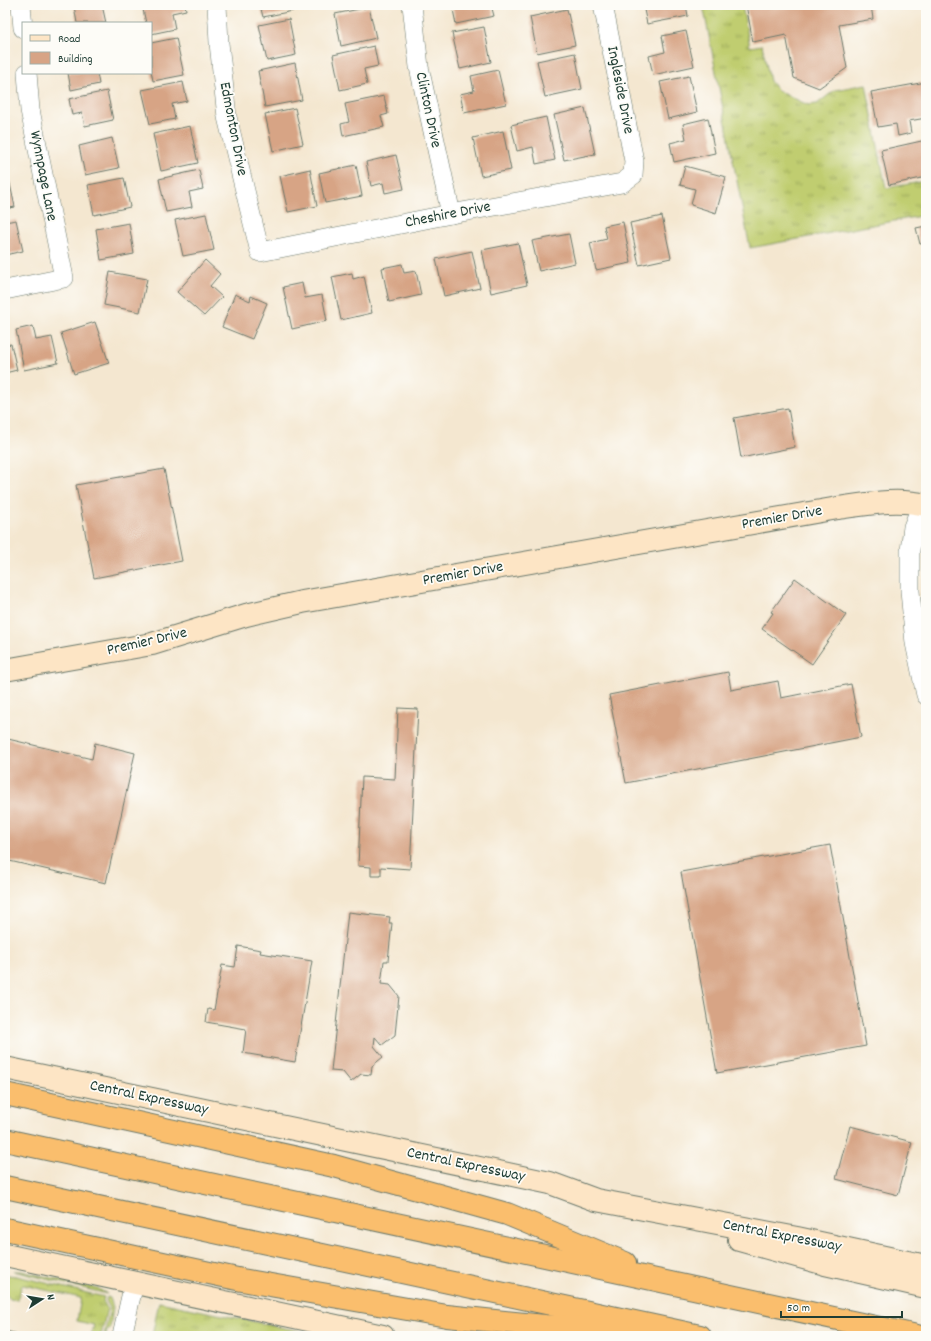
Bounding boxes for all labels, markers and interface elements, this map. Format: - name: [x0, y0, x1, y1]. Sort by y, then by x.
- legend: [22, 22, 152, 74]
- text: Road: [58, 31, 80, 48]
- street label: Ingleside Drive: [600, 44, 640, 136]
- text: Building: [58, 51, 93, 68]
- street label: Clinton Drive: [409, 70, 447, 150]
- street label: Edmonton Drive: [213, 80, 253, 178]
- street label: Wynnpage Lane: [23, 129, 63, 223]
- street label: Cheshire Drive: [403, 195, 493, 235]
- street label: Premier Drive: [740, 500, 824, 536]
- street label: Premier Drive: [421, 556, 505, 592]
- street label: Premier Drive: [105, 622, 189, 662]
- street label: Central Expressway: [88, 1074, 211, 1122]
- street label: Central Expressway: [405, 1141, 528, 1189]
- street label: Central Expressway: [721, 1213, 844, 1259]
- north arrow: [22, 1279, 62, 1319]
- text: N: [41, 1293, 58, 1302]
- scale bar: [781, 1293, 902, 1319]
- text: 50 m: [787, 1300, 810, 1317]

